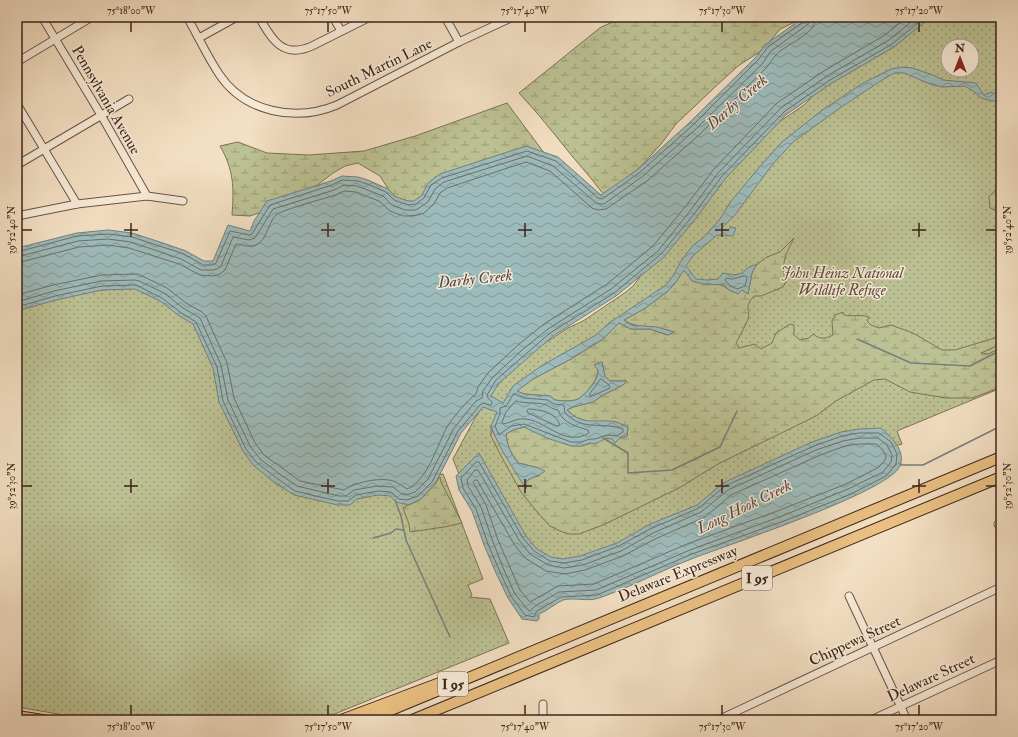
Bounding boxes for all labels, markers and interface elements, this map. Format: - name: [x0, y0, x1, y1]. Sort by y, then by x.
- text: 75°18'00"W: [107, 5, 156, 17]
- text: 75°17'50"W: [304, 5, 352, 17]
- text: 75°17'40"W: [501, 5, 550, 17]
- text: 75°17'30"W: [699, 5, 746, 17]
- text: 75°17'20"W: [895, 5, 944, 17]
- street label: South Martin Lane: [323, 34, 435, 102]
- north arrow: [940, 38, 980, 78]
- street label: Pennsylvania Avenue: [67, 42, 145, 158]
- text: N: [954, 42, 966, 55]
- water label: Darby Creek: [702, 70, 772, 135]
- text: 39°52'40"N: [6, 206, 18, 254]
- text: 39°52'40"N: [1002, 206, 1014, 254]
- park label: John Heinz National Wildlife Refuge: [781, 264, 904, 300]
- water label: Darby Creek: [436, 265, 513, 293]
- text: 39°52'30"N: [6, 463, 18, 509]
- text: 39°52'30"N: [1002, 463, 1014, 509]
- water label: Long Hook Creek: [692, 475, 795, 539]
- street label: Delaware Expressway: [615, 541, 741, 608]
- road number: I 95: [742, 566, 772, 590]
- street label: Chippewa Street: [806, 611, 904, 671]
- street label: Delaware Street: [884, 649, 978, 707]
- road number: I 95: [438, 672, 468, 696]
- text: 75°18'00"W: [107, 721, 156, 733]
- text: 75°17'50"W: [304, 721, 352, 733]
- text: 75°17'40"W: [501, 721, 550, 733]
- text: 75°17'30"W: [699, 721, 746, 733]
- text: 75°17'20"W: [895, 721, 944, 733]

